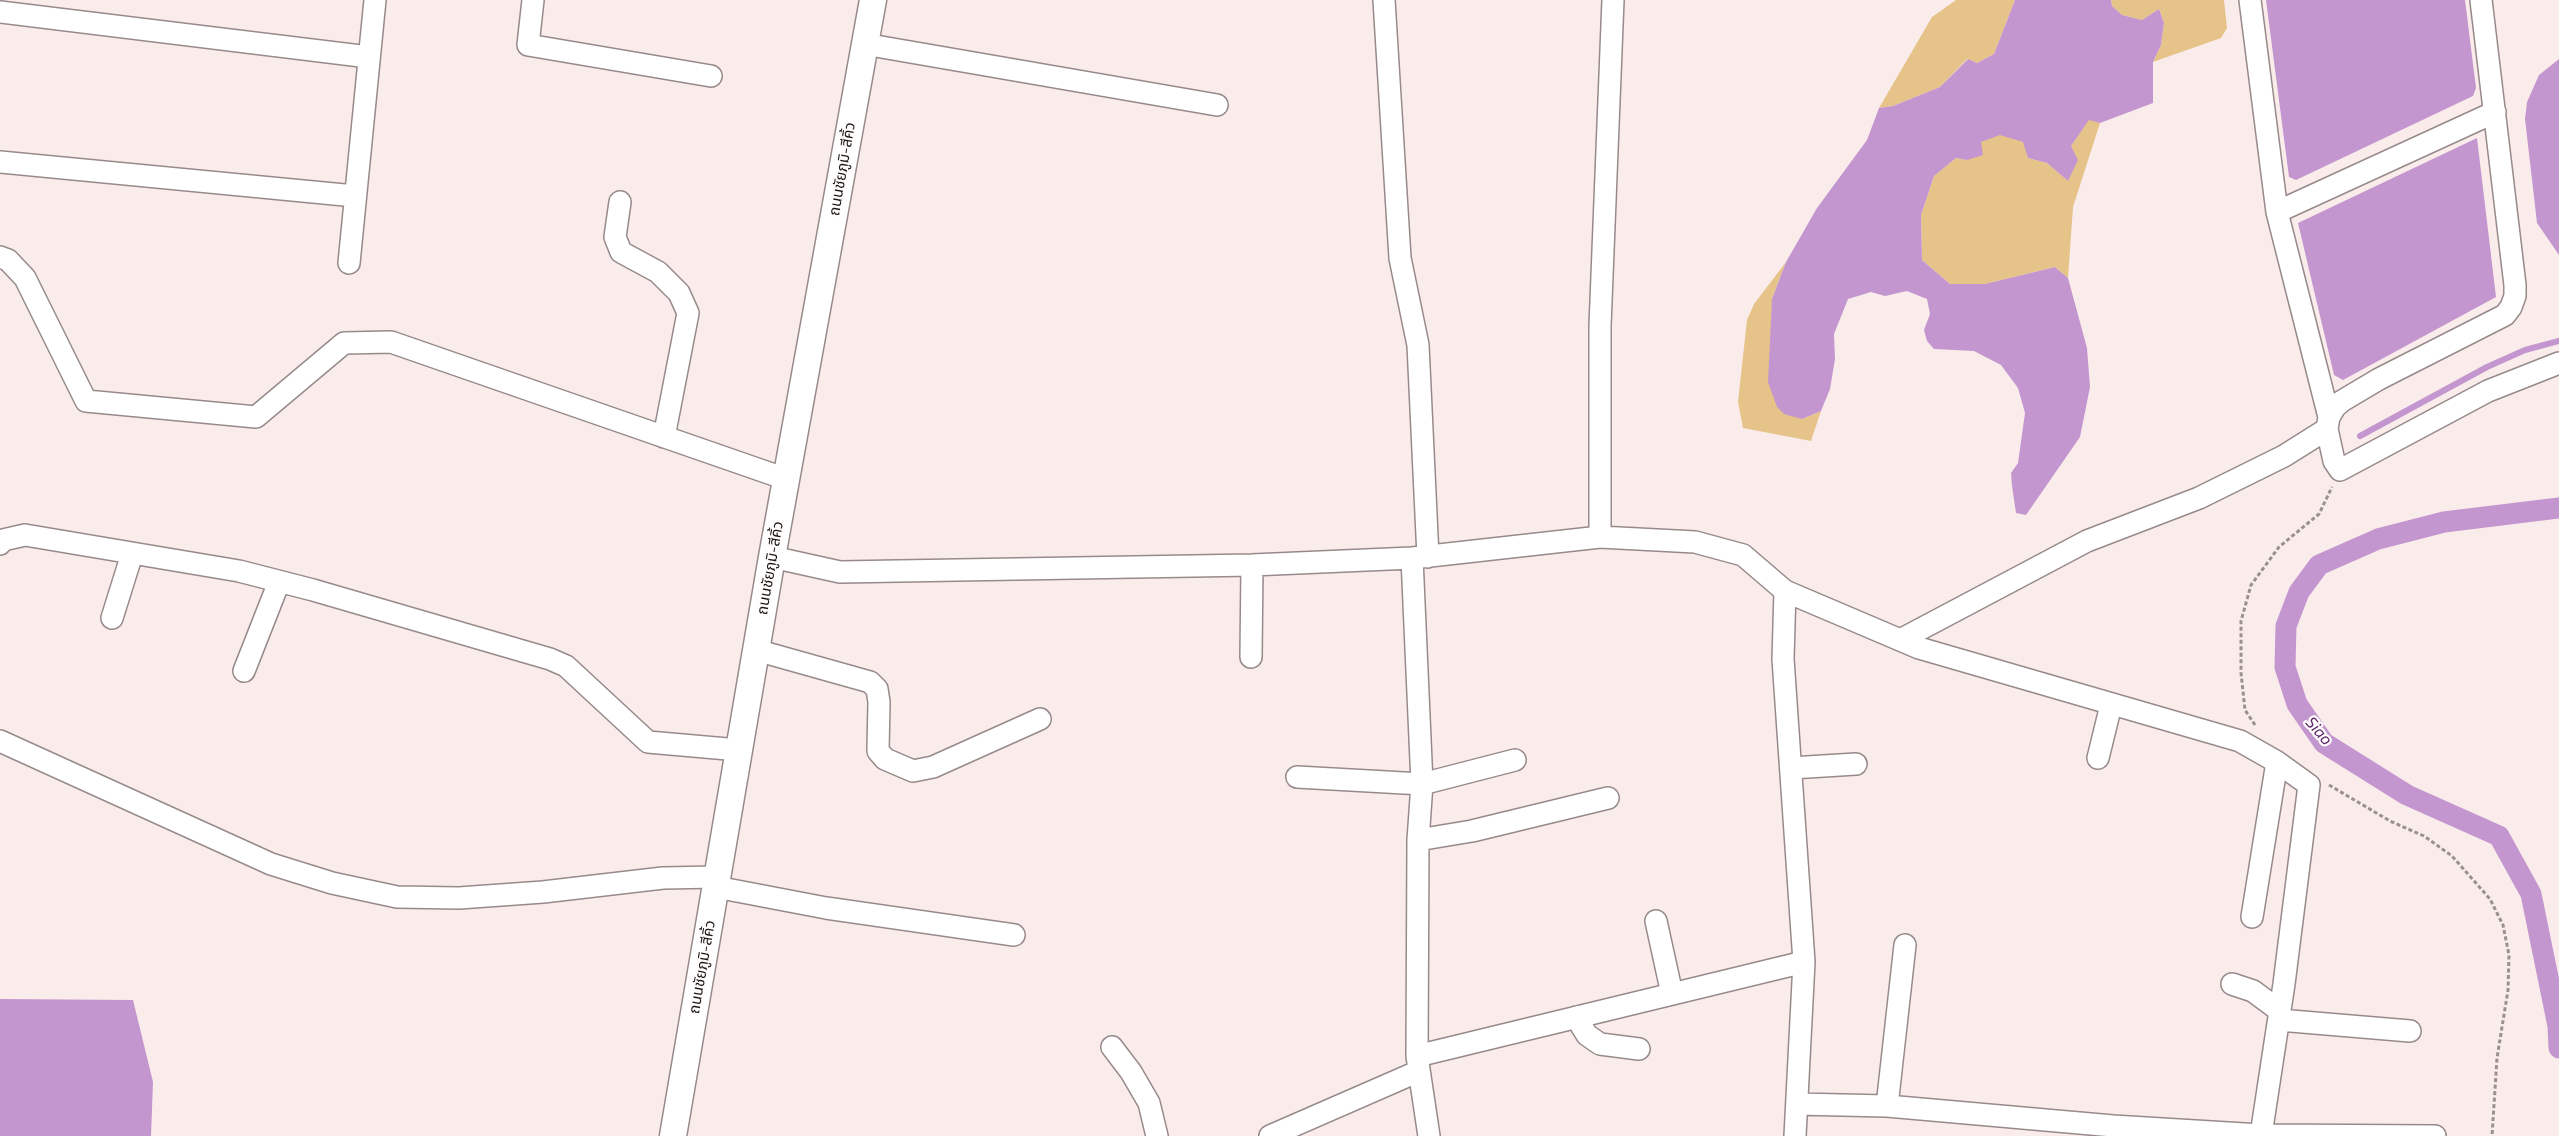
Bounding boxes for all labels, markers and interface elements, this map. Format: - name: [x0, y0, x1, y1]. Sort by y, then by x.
- street label: ถนนชัยภูมิ-สีคิ้ว: [825, 121, 859, 217]
- street label: ถนนชัยภูมิ-สีคิ้ว: [753, 520, 787, 616]
- water label: Siao: [2302, 713, 2336, 749]
- street label: ถนนชัยภูมิ-สีคิ้ว: [685, 919, 719, 1015]

